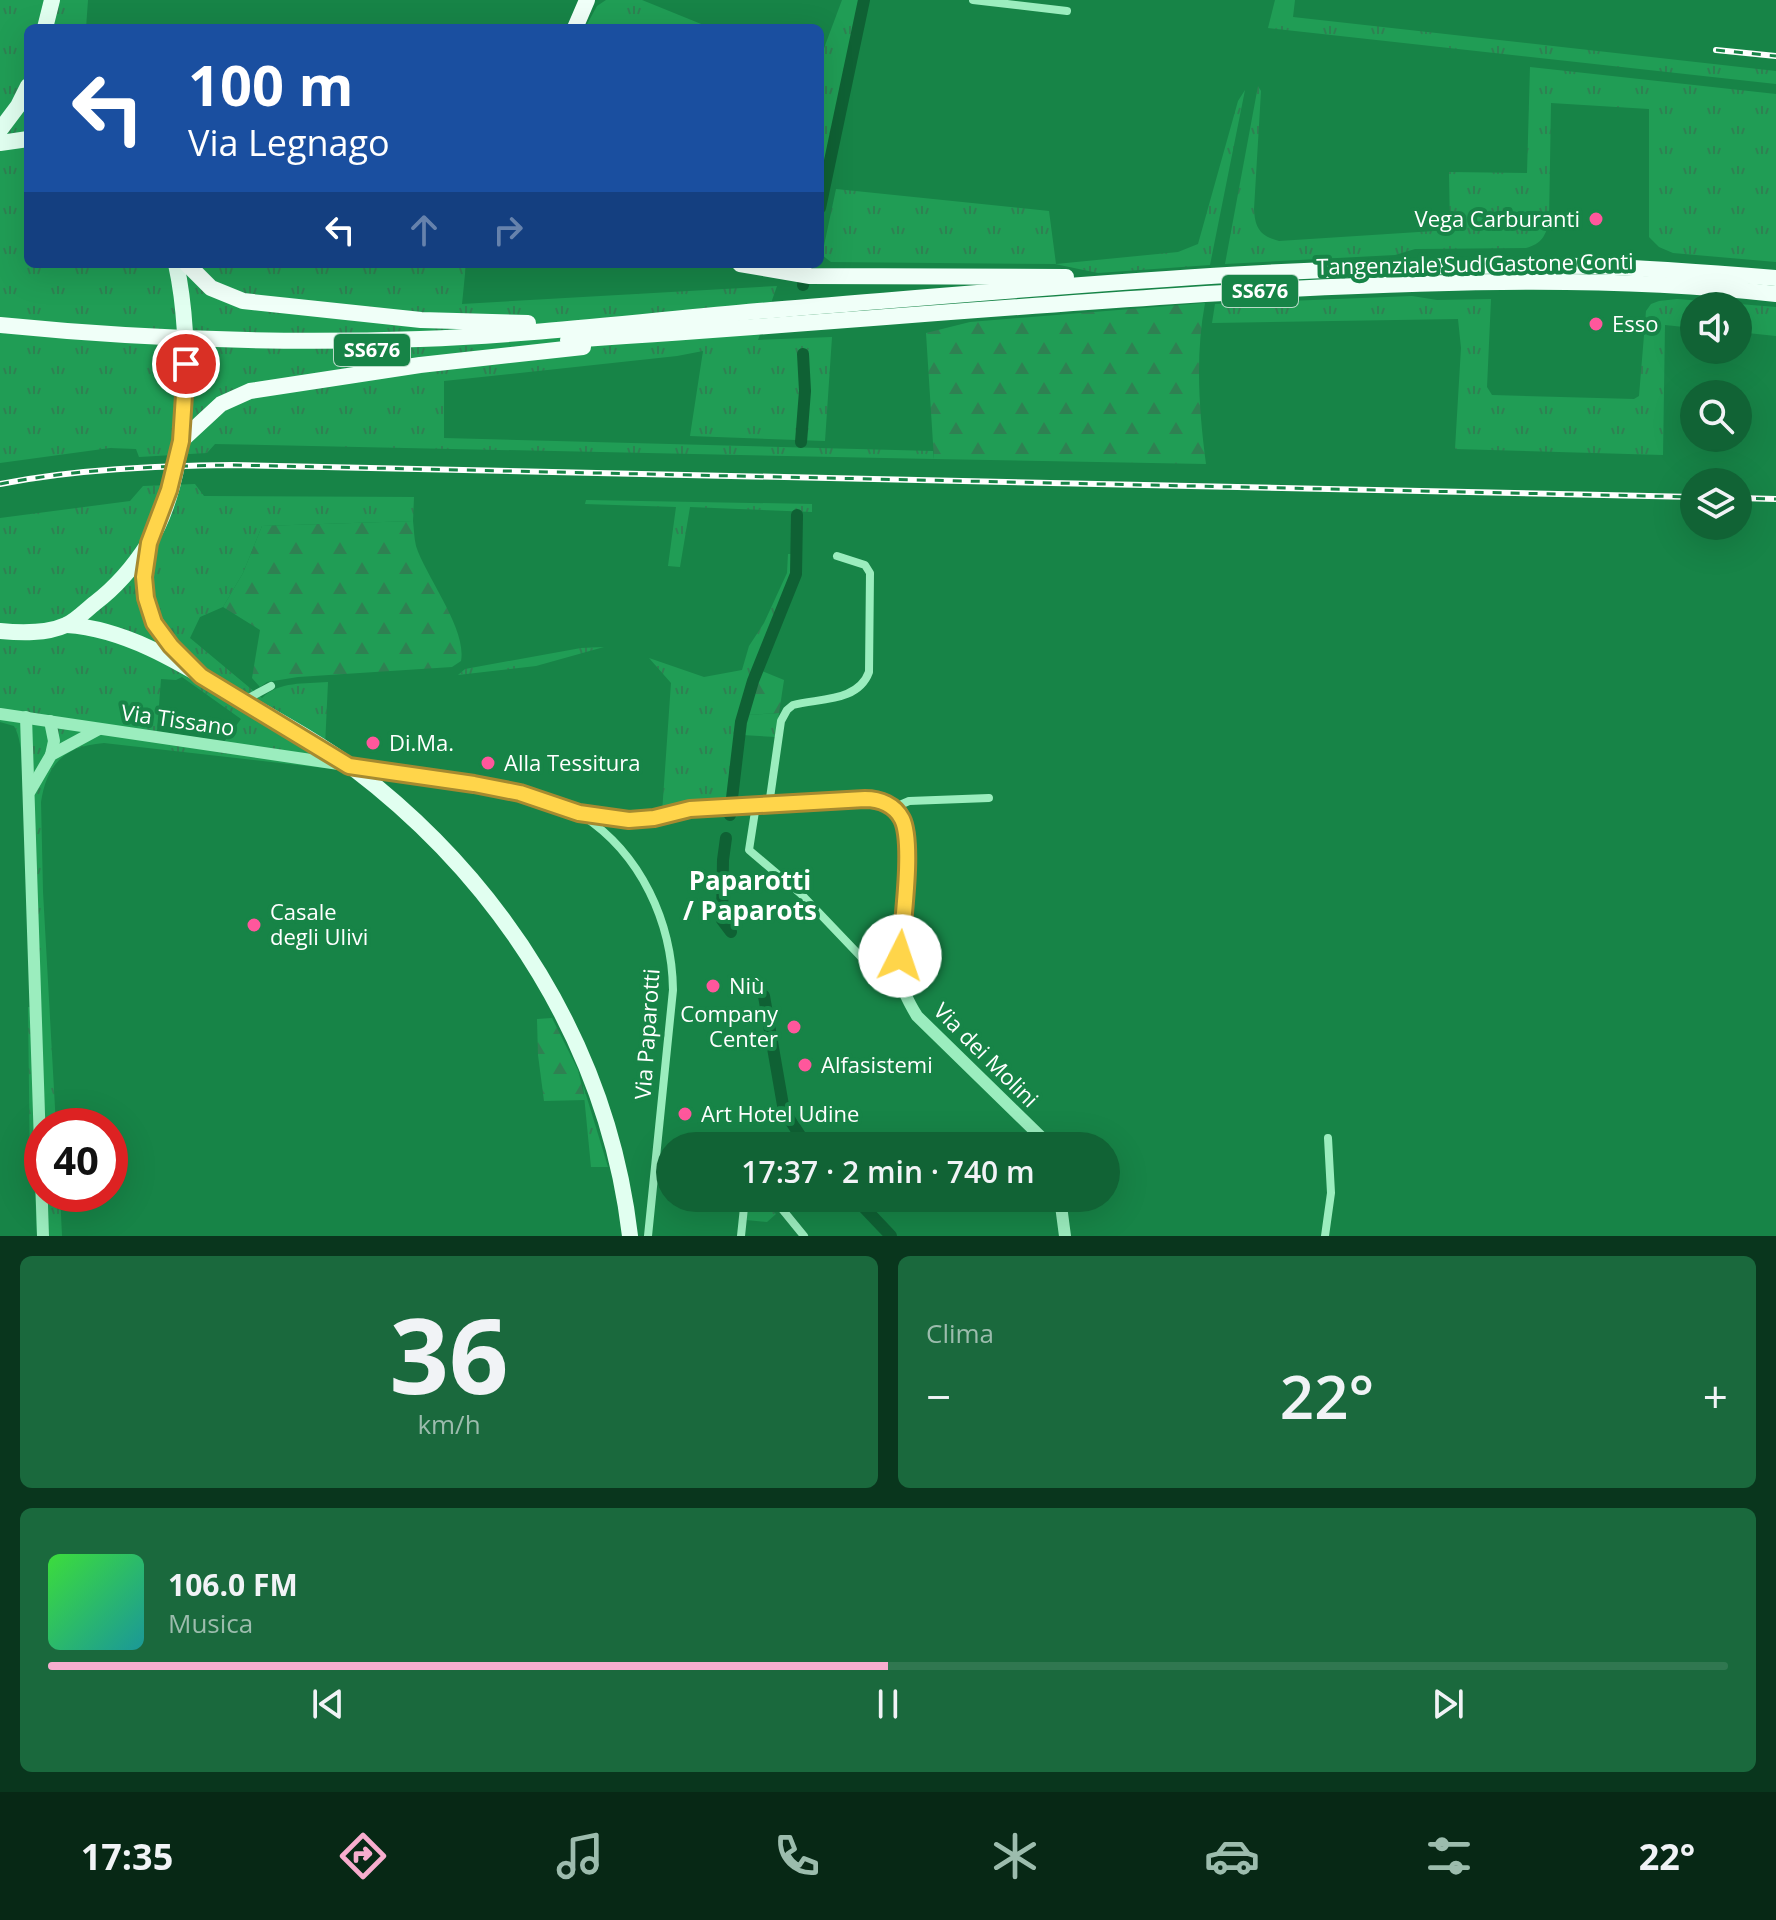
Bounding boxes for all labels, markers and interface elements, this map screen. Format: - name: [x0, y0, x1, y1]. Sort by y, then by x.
- text: 100 m: [188, 46, 354, 122]
- icon: left: [56, 56, 160, 160]
- text: Via Legnago: [188, 118, 390, 167]
- place label: Vega Carburanti: [1415, 203, 1580, 233]
- icon: left: [318, 208, 362, 252]
- icon: ahead: [402, 208, 446, 252]
- icon: right: [486, 208, 530, 252]
- marker: Vega Carburanti: [1587, 210, 1605, 228]
- street label: Tangenziale Sud Gastone Conti: [1316, 245, 1634, 281]
- road number: SS676: [1222, 275, 1298, 307]
- map controls: [1680, 292, 1752, 540]
- button: sound: [1680, 292, 1752, 364]
- place label: Esso: [1612, 308, 1658, 338]
- marker: Esso: [1587, 315, 1605, 333]
- pin: [152, 330, 220, 398]
- road number: SS676: [334, 334, 410, 366]
- icon: arrive: [164, 342, 208, 386]
- button: search: [1680, 380, 1752, 452]
- button: layers: [1680, 468, 1752, 540]
- street label: Via Tissano: [120, 696, 237, 742]
- place label: Di.Ma.: [389, 727, 454, 757]
- marker: Di.Ma.: [364, 734, 382, 752]
- place label: Alla Tessitura: [504, 747, 641, 777]
- marker: Alla Tessitura: [479, 754, 497, 772]
- district label: Paparotti / Paparots: [683, 862, 817, 928]
- place label: Casale degli Ulivi: [270, 896, 368, 951]
- position arrow: [858, 914, 942, 998]
- marker: Casale degli Ulivi: [245, 916, 263, 934]
- street label: Via Paparotti: [626, 967, 666, 1100]
- place label: Niù: [729, 970, 765, 1000]
- marker: Niù: [704, 977, 722, 995]
- street label: Via dei Molini: [928, 995, 1046, 1113]
- place label: Company Center: [680, 998, 779, 1053]
- marker: Company Center: [785, 1018, 803, 1036]
- place label: Alfasistemi: [821, 1049, 933, 1079]
- marker: Alfasistemi: [796, 1056, 814, 1074]
- place label: Art Hotel Udine: [701, 1098, 859, 1128]
- marker: Art Hotel Udine: [676, 1105, 694, 1123]
- speed limit sign: 40: [24, 1108, 128, 1212]
- text: 17:37 · 2 min · 740 m: [741, 1151, 1035, 1192]
- text: 36: [390, 1283, 508, 1424]
- text: Clima: [926, 1315, 994, 1351]
- text: 22°: [1280, 1355, 1374, 1437]
- text: −: [926, 1366, 951, 1426]
- text: +: [1703, 1366, 1728, 1426]
- text: km/h: [417, 1406, 481, 1442]
- text: 106.0 FM: [168, 1564, 298, 1605]
- text: Musica: [168, 1605, 253, 1641]
- icon: previous: [306, 1682, 350, 1726]
- icon: pause: [866, 1682, 910, 1726]
- icon: next: [1426, 1682, 1470, 1726]
- icon: directions: [335, 1828, 391, 1884]
- icon: music: [552, 1828, 608, 1884]
- icon: phone: [769, 1828, 825, 1884]
- icon: climate: [987, 1828, 1043, 1884]
- icon: car: [1204, 1828, 1260, 1884]
- icon: filters: [1421, 1828, 1477, 1884]
- text: 17:35: [81, 1832, 173, 1881]
- text: 22°: [1639, 1832, 1695, 1881]

